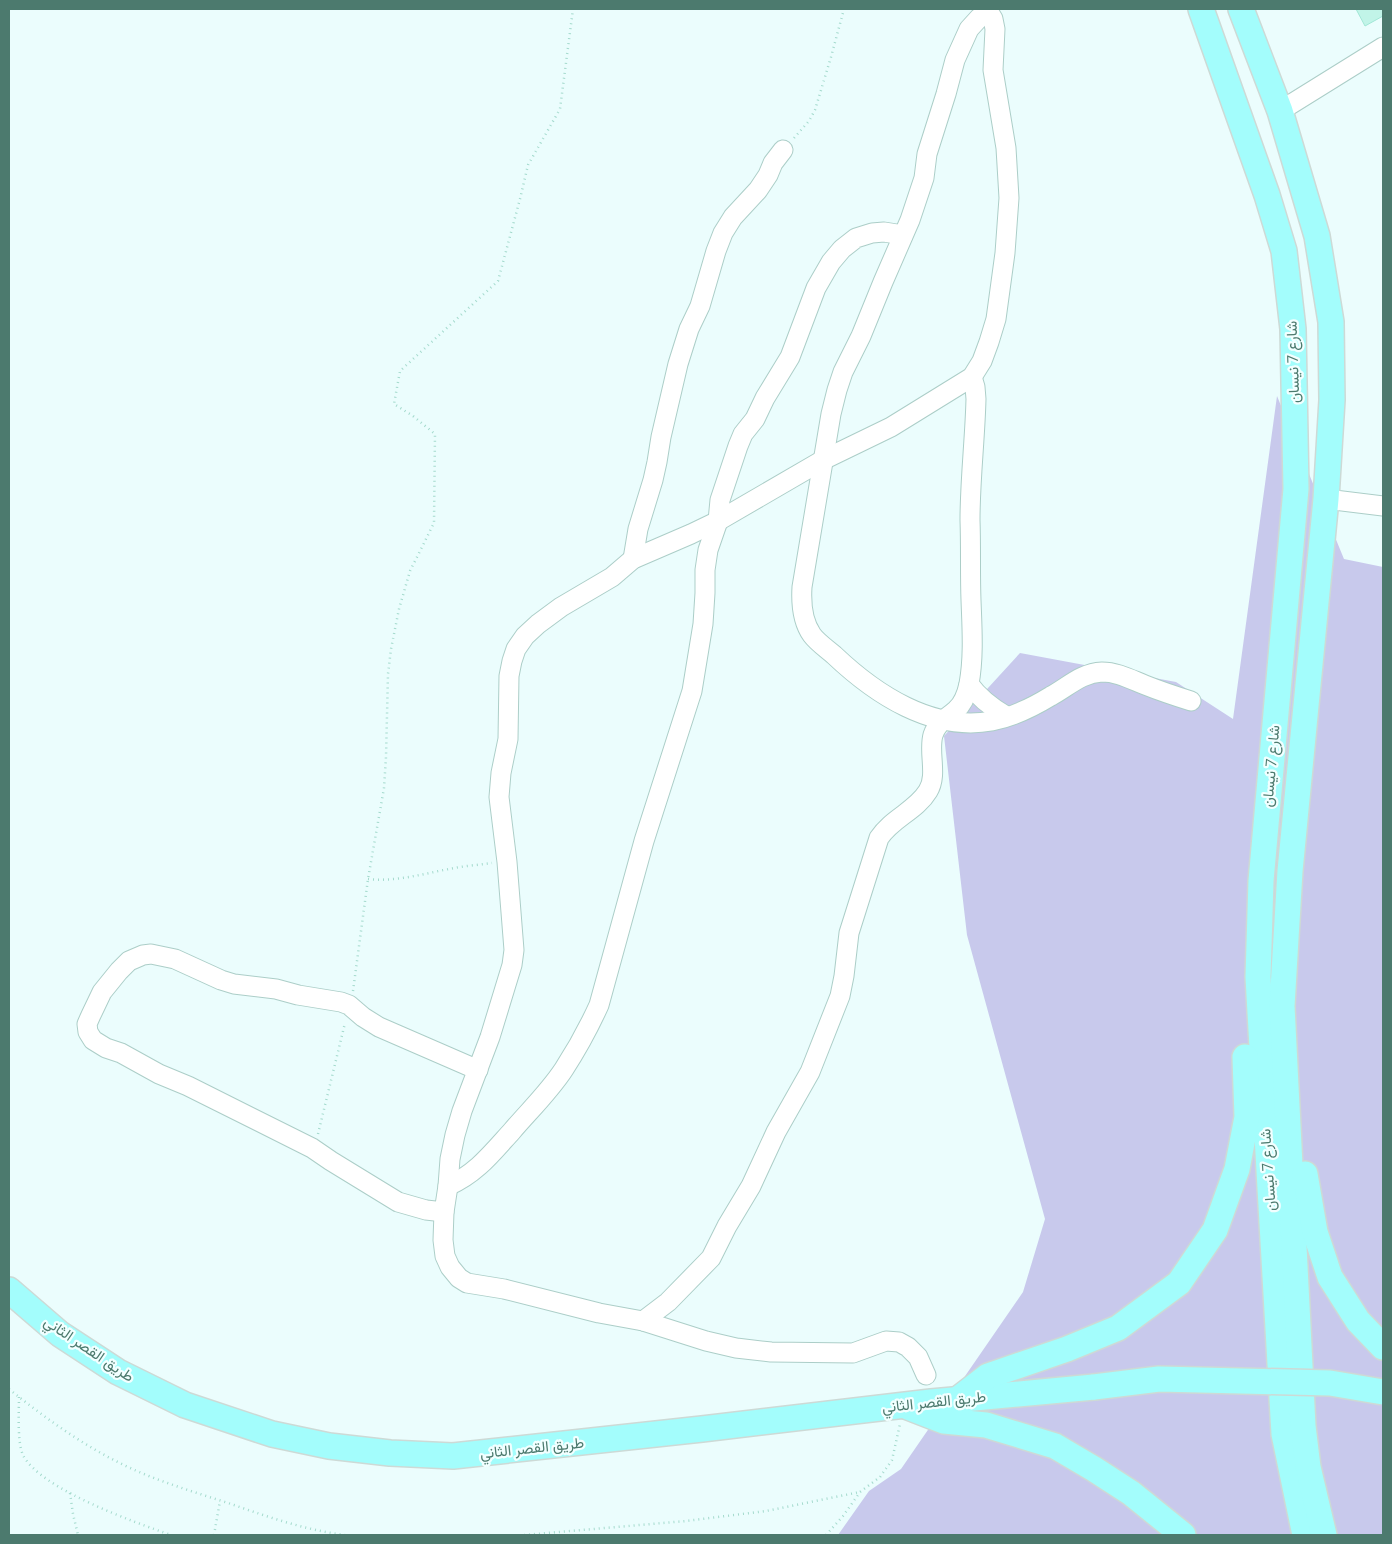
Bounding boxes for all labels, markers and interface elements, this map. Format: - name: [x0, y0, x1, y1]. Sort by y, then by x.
- street label: شارع 7 نيسان: [1283, 320, 1305, 404]
- street label: شارع 7 نيسان: [1258, 724, 1286, 808]
- street label: شارع 7 نيسان: [1256, 1128, 1282, 1212]
- street label: طريق القصر الثاني: [38, 1312, 138, 1389]
- street label: طريق القصر الثاني: [881, 1388, 988, 1420]
- street label: طريق القصر الثاني: [479, 1434, 586, 1466]

